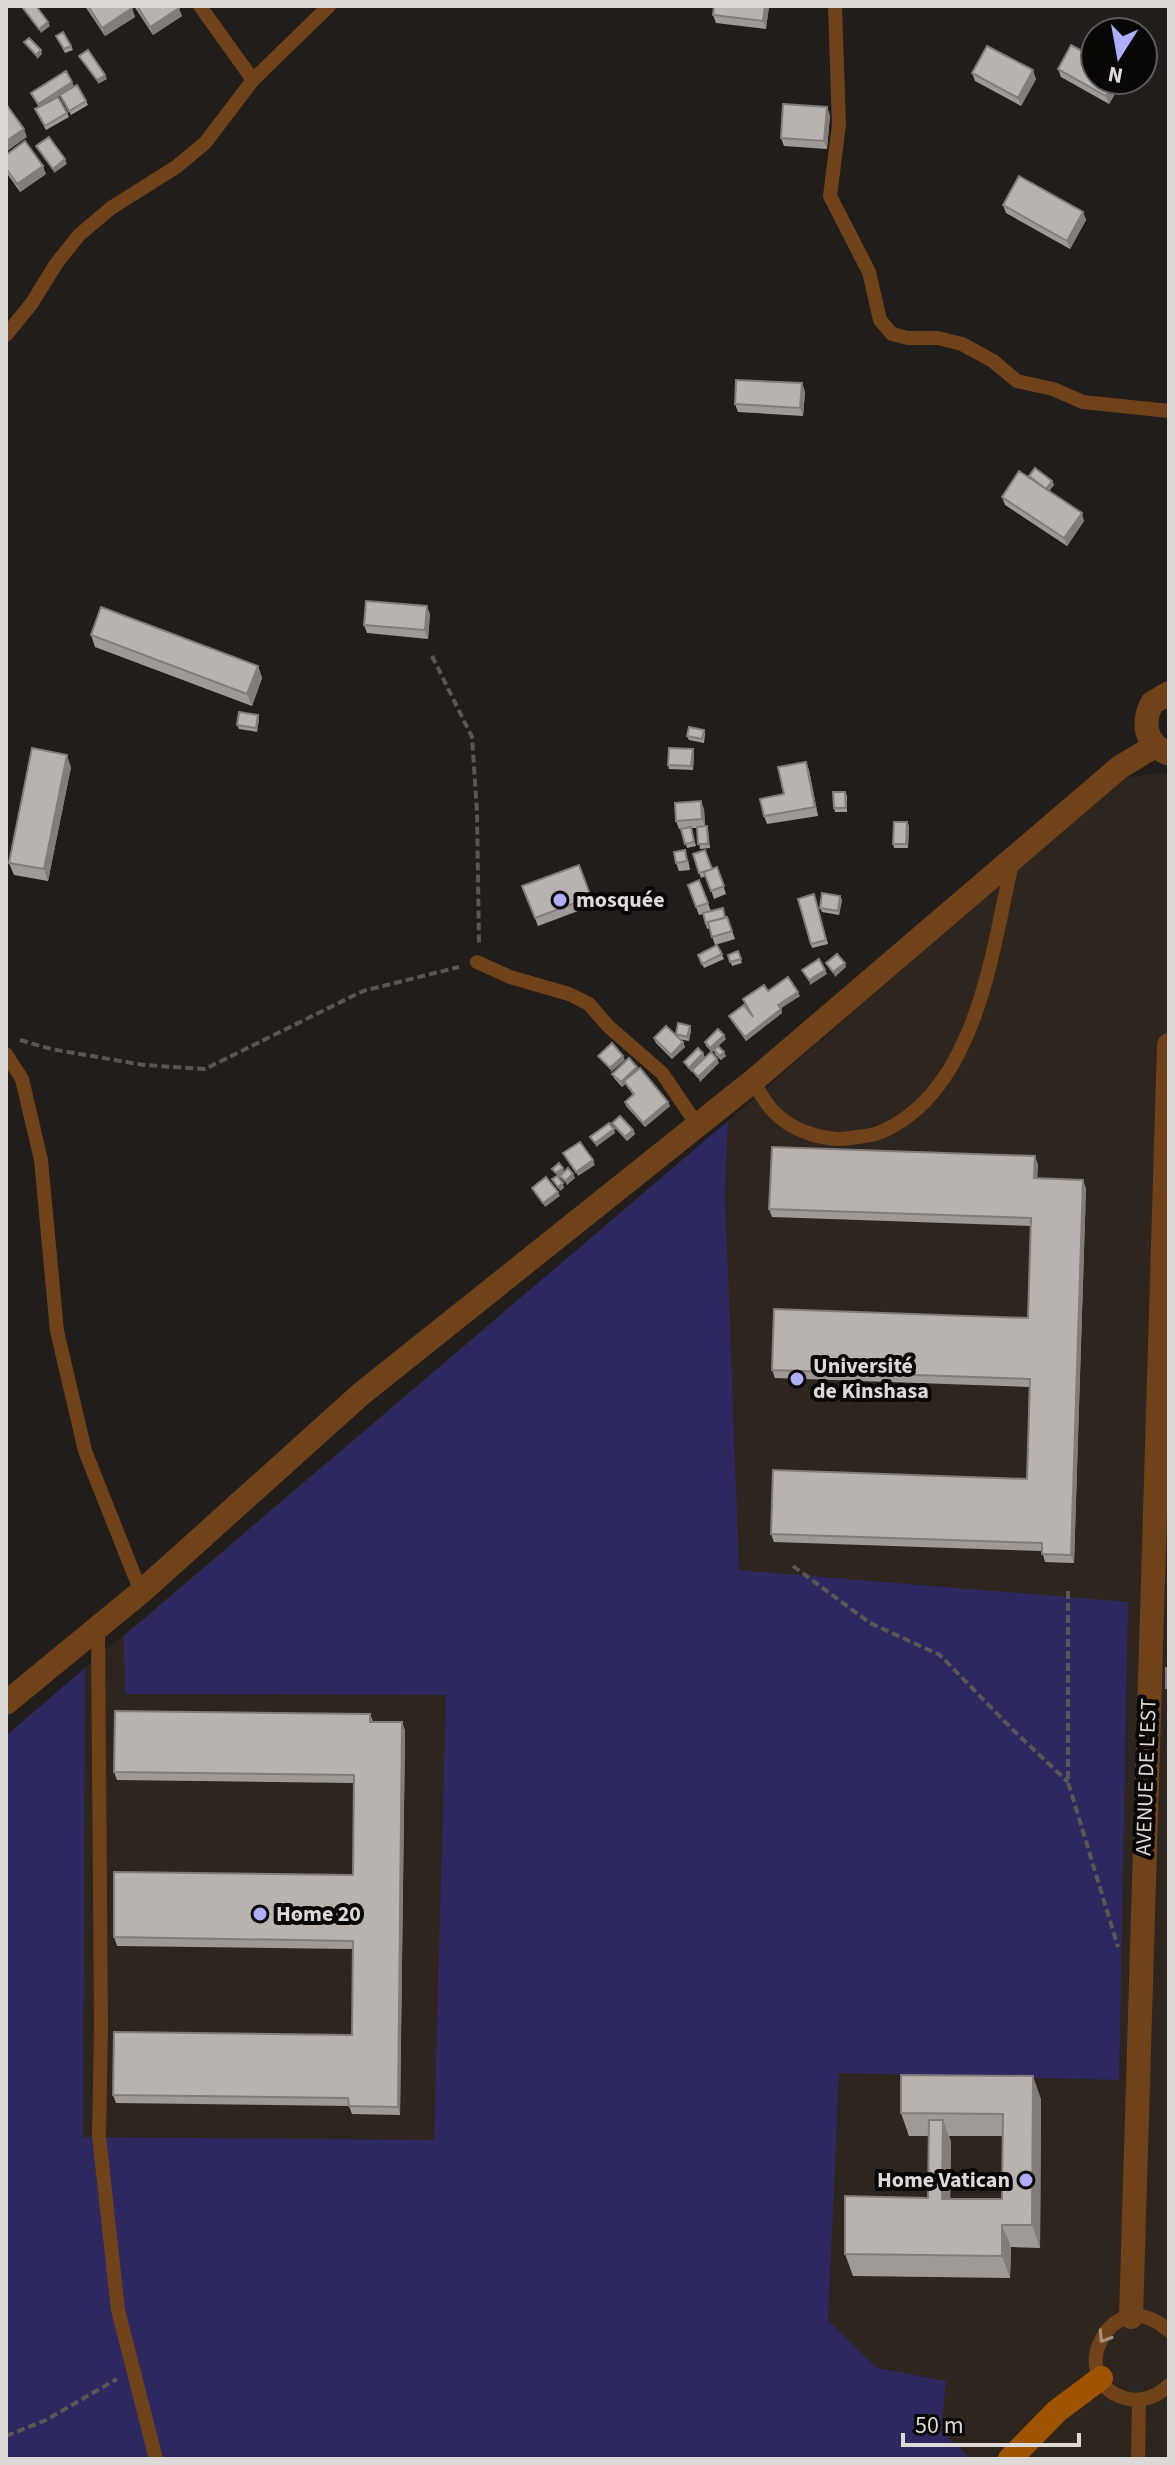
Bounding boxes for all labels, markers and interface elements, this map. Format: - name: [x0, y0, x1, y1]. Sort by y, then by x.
- north arrow: [1079, 16, 1159, 96]
- text: N: [1105, 58, 1126, 92]
- place label: mosquée: [576, 884, 665, 916]
- marker: mosquée: [551, 891, 569, 909]
- place label: Université de Kinshasa: [813, 1350, 929, 1407]
- marker: Université de Kinshasa: [788, 1370, 806, 1388]
- street label: AVENUE DE L'EST: [1127, 1698, 1165, 1856]
- place label: Home 20: [276, 1898, 361, 1930]
- marker: Home 20: [251, 1905, 269, 1923]
- place label: Home Vatican: [877, 2164, 1010, 2196]
- marker: Home Vatican: [1017, 2171, 1035, 2189]
- one-way arrow: [1098, 2328, 1113, 2342]
- scale bar: [903, 2397, 1079, 2447]
- text: 50 m: [915, 2408, 964, 2443]

